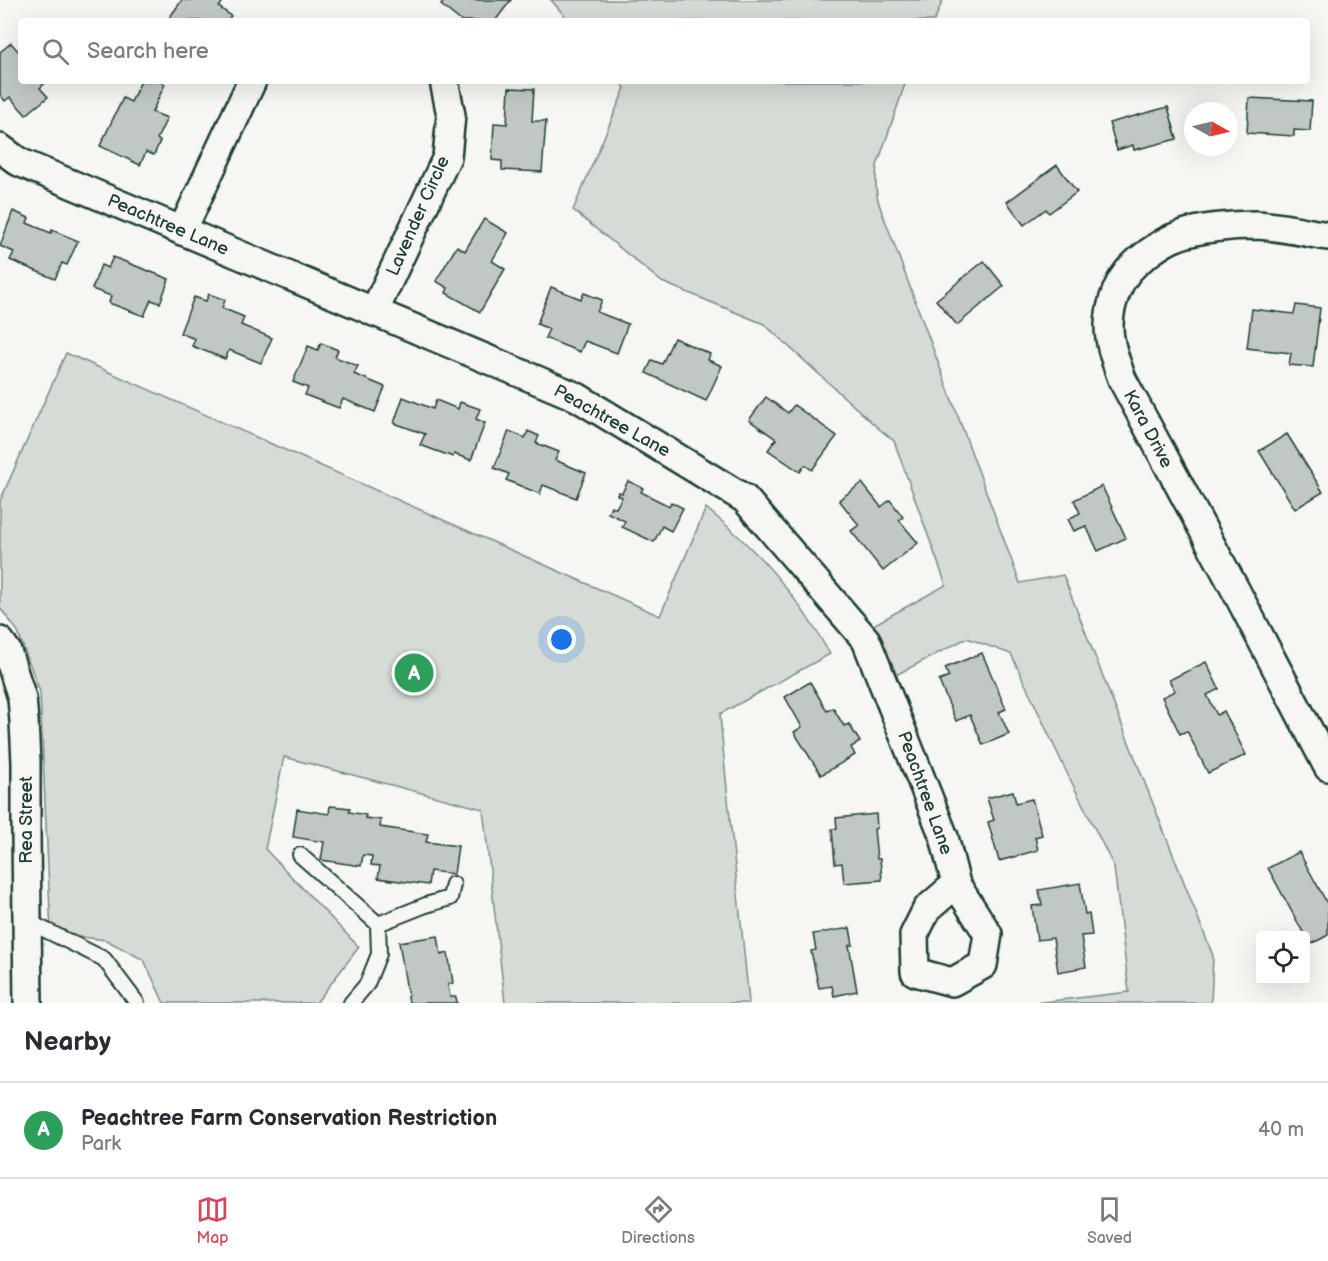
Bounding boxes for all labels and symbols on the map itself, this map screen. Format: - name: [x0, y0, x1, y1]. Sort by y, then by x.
- north arrow: [1184, 102, 1238, 156]
- street label: Lavender Circle: [382, 153, 454, 279]
- street label: Peachtree Lane: [104, 190, 232, 260]
- street label: Peachtree Lane: [550, 380, 674, 462]
- street label: Kara Drive: [1119, 386, 1177, 472]
- your location: [547, 625, 576, 654]
- pin: A: [394, 650, 434, 696]
- street label: Peachtree Lane: [893, 728, 957, 858]
- street label: Rea Street: [16, 776, 37, 864]

